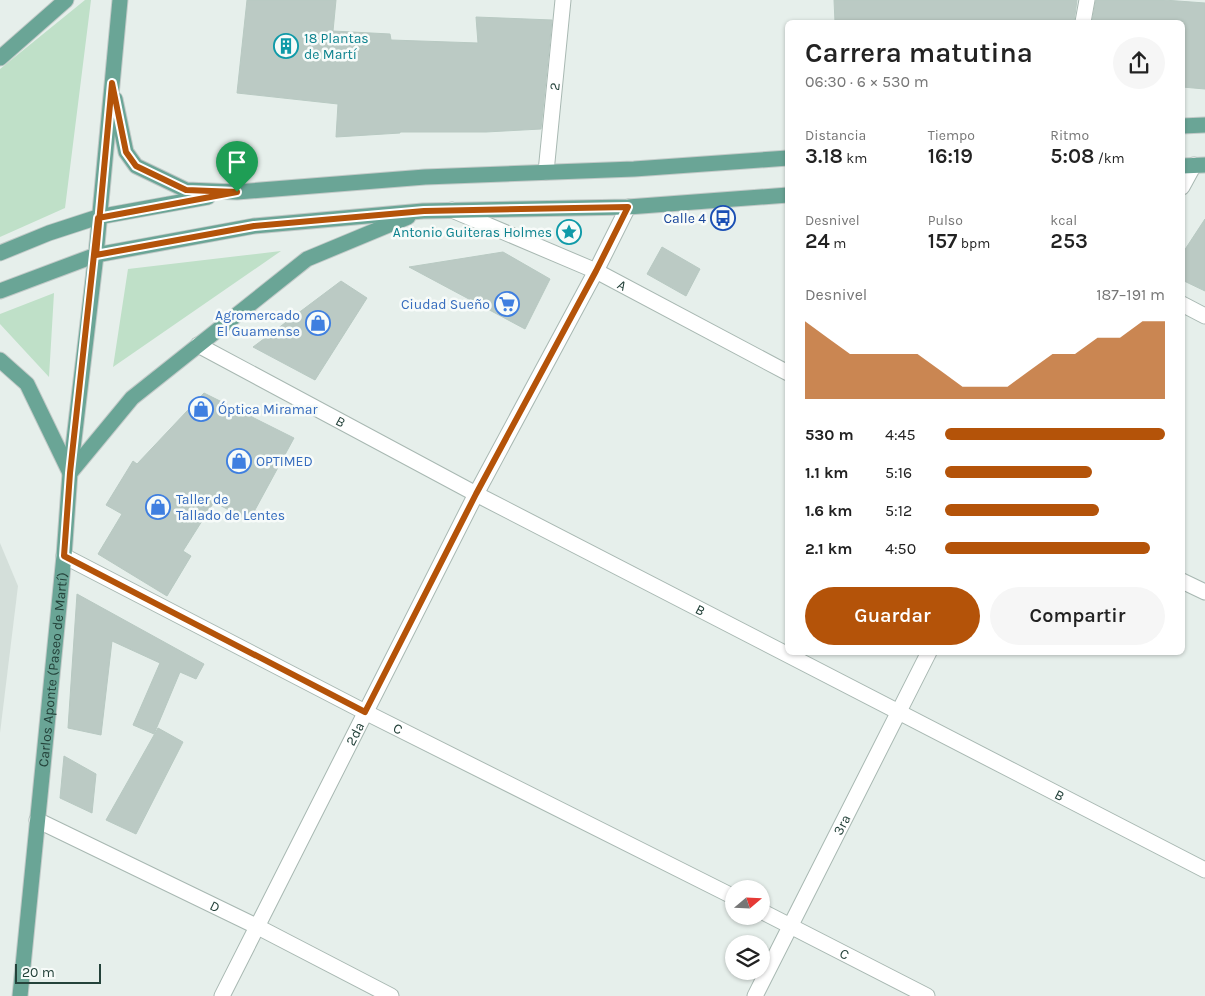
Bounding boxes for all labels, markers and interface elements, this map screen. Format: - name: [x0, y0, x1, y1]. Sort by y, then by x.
- place label: 18 Plantas de Martí: [304, 30, 369, 63]
- building icon: 18 Plantas de Martí: [273, 33, 299, 59]
- text: Carrera matutina: [805, 36, 1033, 69]
- button: share: [1113, 37, 1165, 89]
- text: 06:30 · 6 × 530 m: [805, 72, 929, 91]
- street label: 2: [546, 82, 563, 91]
- text: Distancia: [805, 127, 866, 144]
- text: Tiempo: [928, 127, 975, 144]
- text: Ritmo: [1050, 127, 1089, 144]
- pin: [216, 141, 258, 192]
- text: 3.18: [805, 144, 843, 168]
- text: 16:19: [928, 144, 973, 168]
- text: 5:08: [1050, 144, 1094, 168]
- icon: arrive: [223, 148, 251, 176]
- text: km: [843, 150, 867, 167]
- text: /km: [1094, 150, 1125, 167]
- bus stop icon: Calle 4: [710, 205, 736, 231]
- place label: Calle 4: [664, 210, 706, 227]
- text: Desnivel: [805, 212, 860, 229]
- text: Pulso: [928, 212, 963, 229]
- text: kcal: [1050, 212, 1077, 229]
- place icon: Antonio Guiteras Holmes: [556, 219, 582, 245]
- place label: Antonio Guiteras Holmes: [393, 224, 552, 241]
- text: 24: [805, 229, 830, 253]
- text: 157: [928, 229, 957, 253]
- text: 253: [1050, 229, 1088, 253]
- text: m: [830, 235, 846, 252]
- text: bpm: [957, 235, 990, 252]
- street label: A: [615, 275, 630, 294]
- text: Desnivel: [805, 285, 867, 304]
- text: 187–191 m: [1096, 285, 1165, 304]
- supermarket icon: Ciudad Sueño: [494, 291, 520, 317]
- place label: Ciudad Sueño: [401, 296, 490, 313]
- place label: Agromercado El Guamense: [215, 307, 300, 340]
- shop icon: Agromercado El Guamense: [305, 310, 331, 336]
- shop icon: Óptica Miramar: [188, 396, 214, 422]
- place label: Óptica Miramar: [218, 401, 319, 418]
- street label: B: [333, 412, 349, 431]
- text: 530 m: [805, 425, 854, 444]
- text: 4:45: [885, 425, 916, 444]
- shop icon: OPTIMED: [226, 448, 252, 474]
- place label: OPTIMED: [256, 453, 313, 470]
- text: 1.1 km: [805, 463, 849, 482]
- text: 5:16: [885, 463, 912, 482]
- place label: Taller de Tallado de Lentes: [176, 491, 285, 524]
- shop icon: Taller de Tallado de Lentes: [145, 494, 171, 520]
- text: 1.6 km: [805, 501, 853, 520]
- text: 5:12: [885, 501, 912, 520]
- text: 2.1 km: [805, 539, 853, 558]
- text: 4:50: [885, 539, 916, 558]
- street label: Carlos Aponte (Paseo de Martí): [34, 571, 71, 768]
- button: Guardar: [805, 587, 980, 645]
- button: Compartir: [990, 587, 1165, 645]
- street label: B: [693, 600, 708, 619]
- street label: 2da: [342, 719, 368, 748]
- street label: C: [390, 719, 406, 738]
- street label: B: [1052, 785, 1067, 805]
- street label: 3ra: [829, 811, 854, 838]
- north arrow: [725, 880, 770, 925]
- map controls: [725, 880, 770, 980]
- street label: D: [207, 897, 223, 916]
- button: layers: [725, 935, 770, 980]
- street label: C: [837, 944, 852, 963]
- scale bar: [15, 961, 101, 984]
- text: 20 m: [22, 964, 55, 981]

